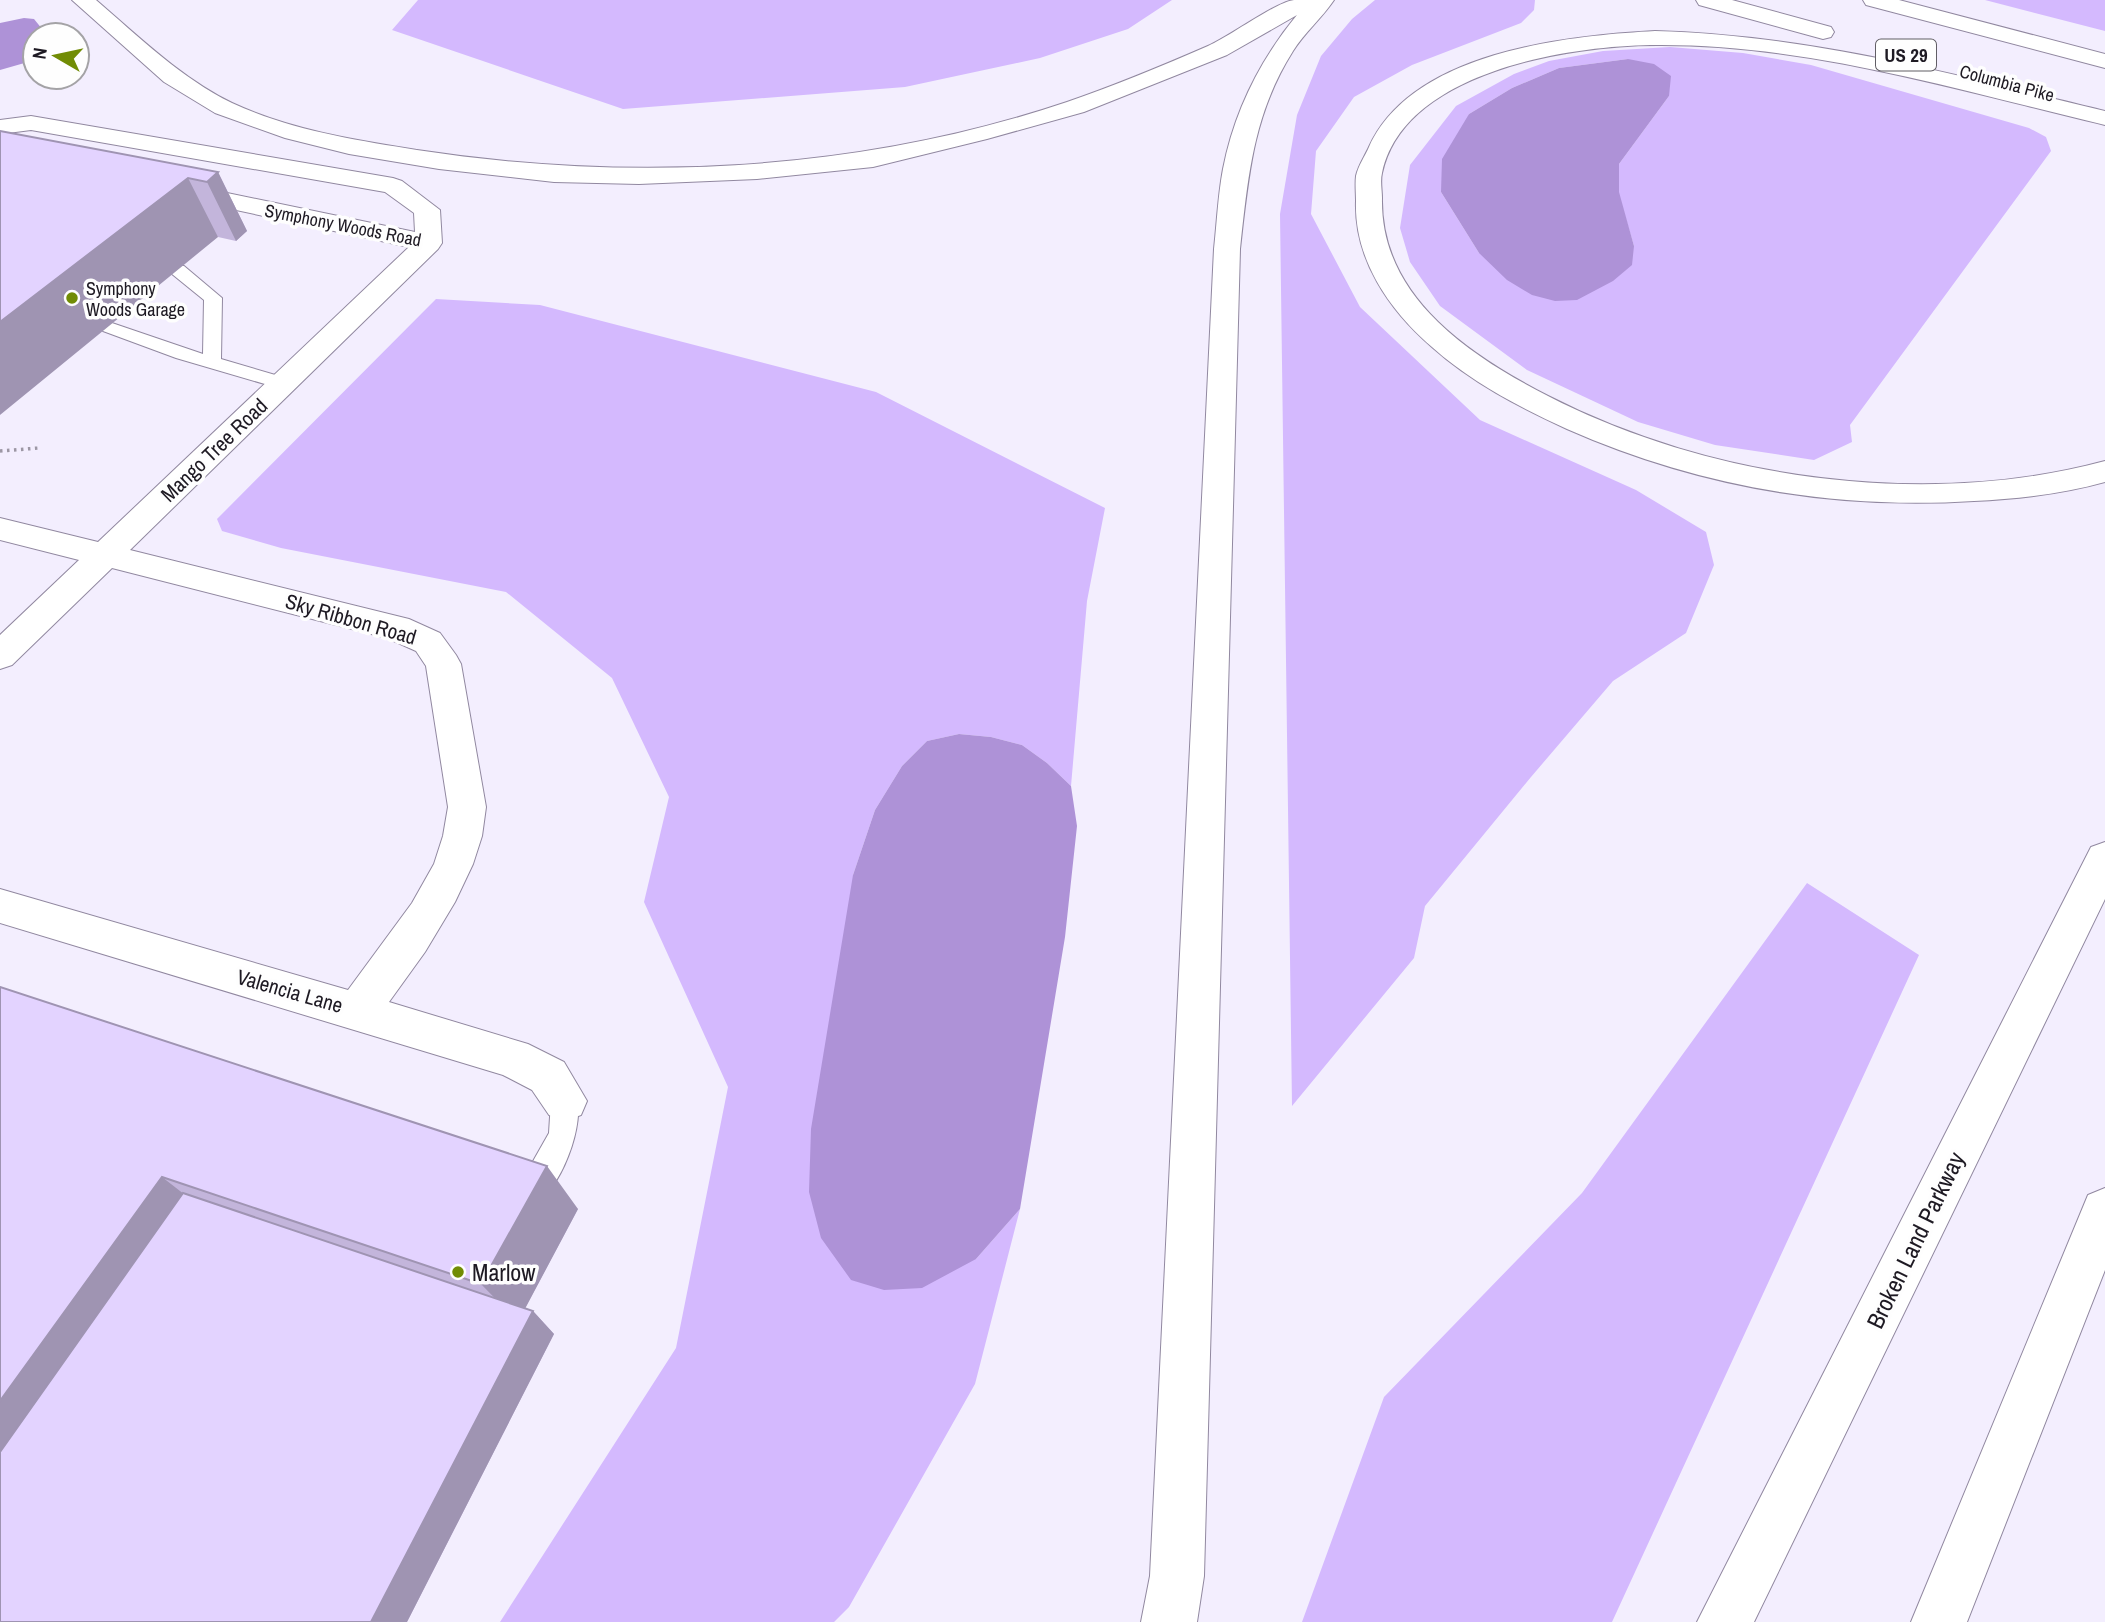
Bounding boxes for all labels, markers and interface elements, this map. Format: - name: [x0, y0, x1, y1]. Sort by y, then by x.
- north arrow: [21, 21, 91, 91]
- road number: US 29: [1876, 40, 1936, 70]
- text: N: [25, 46, 53, 61]
- street label: Columbia Pike: [1957, 58, 2057, 108]
- street label: Symphony Woods Road: [263, 198, 423, 252]
- place label: Symphony Woods Garage: [86, 276, 185, 322]
- marker: Symphony Woods Garage: [64, 290, 80, 306]
- street label: Mango Tree Road: [154, 392, 274, 508]
- street label: Sky Ribbon Road: [282, 586, 420, 652]
- street label: Valencia Lane: [234, 962, 346, 1020]
- street label: Broken Land Parkway: [1858, 1146, 1972, 1334]
- place label: Marlow: [472, 1256, 536, 1288]
- marker: Marlow: [450, 1264, 466, 1280]

